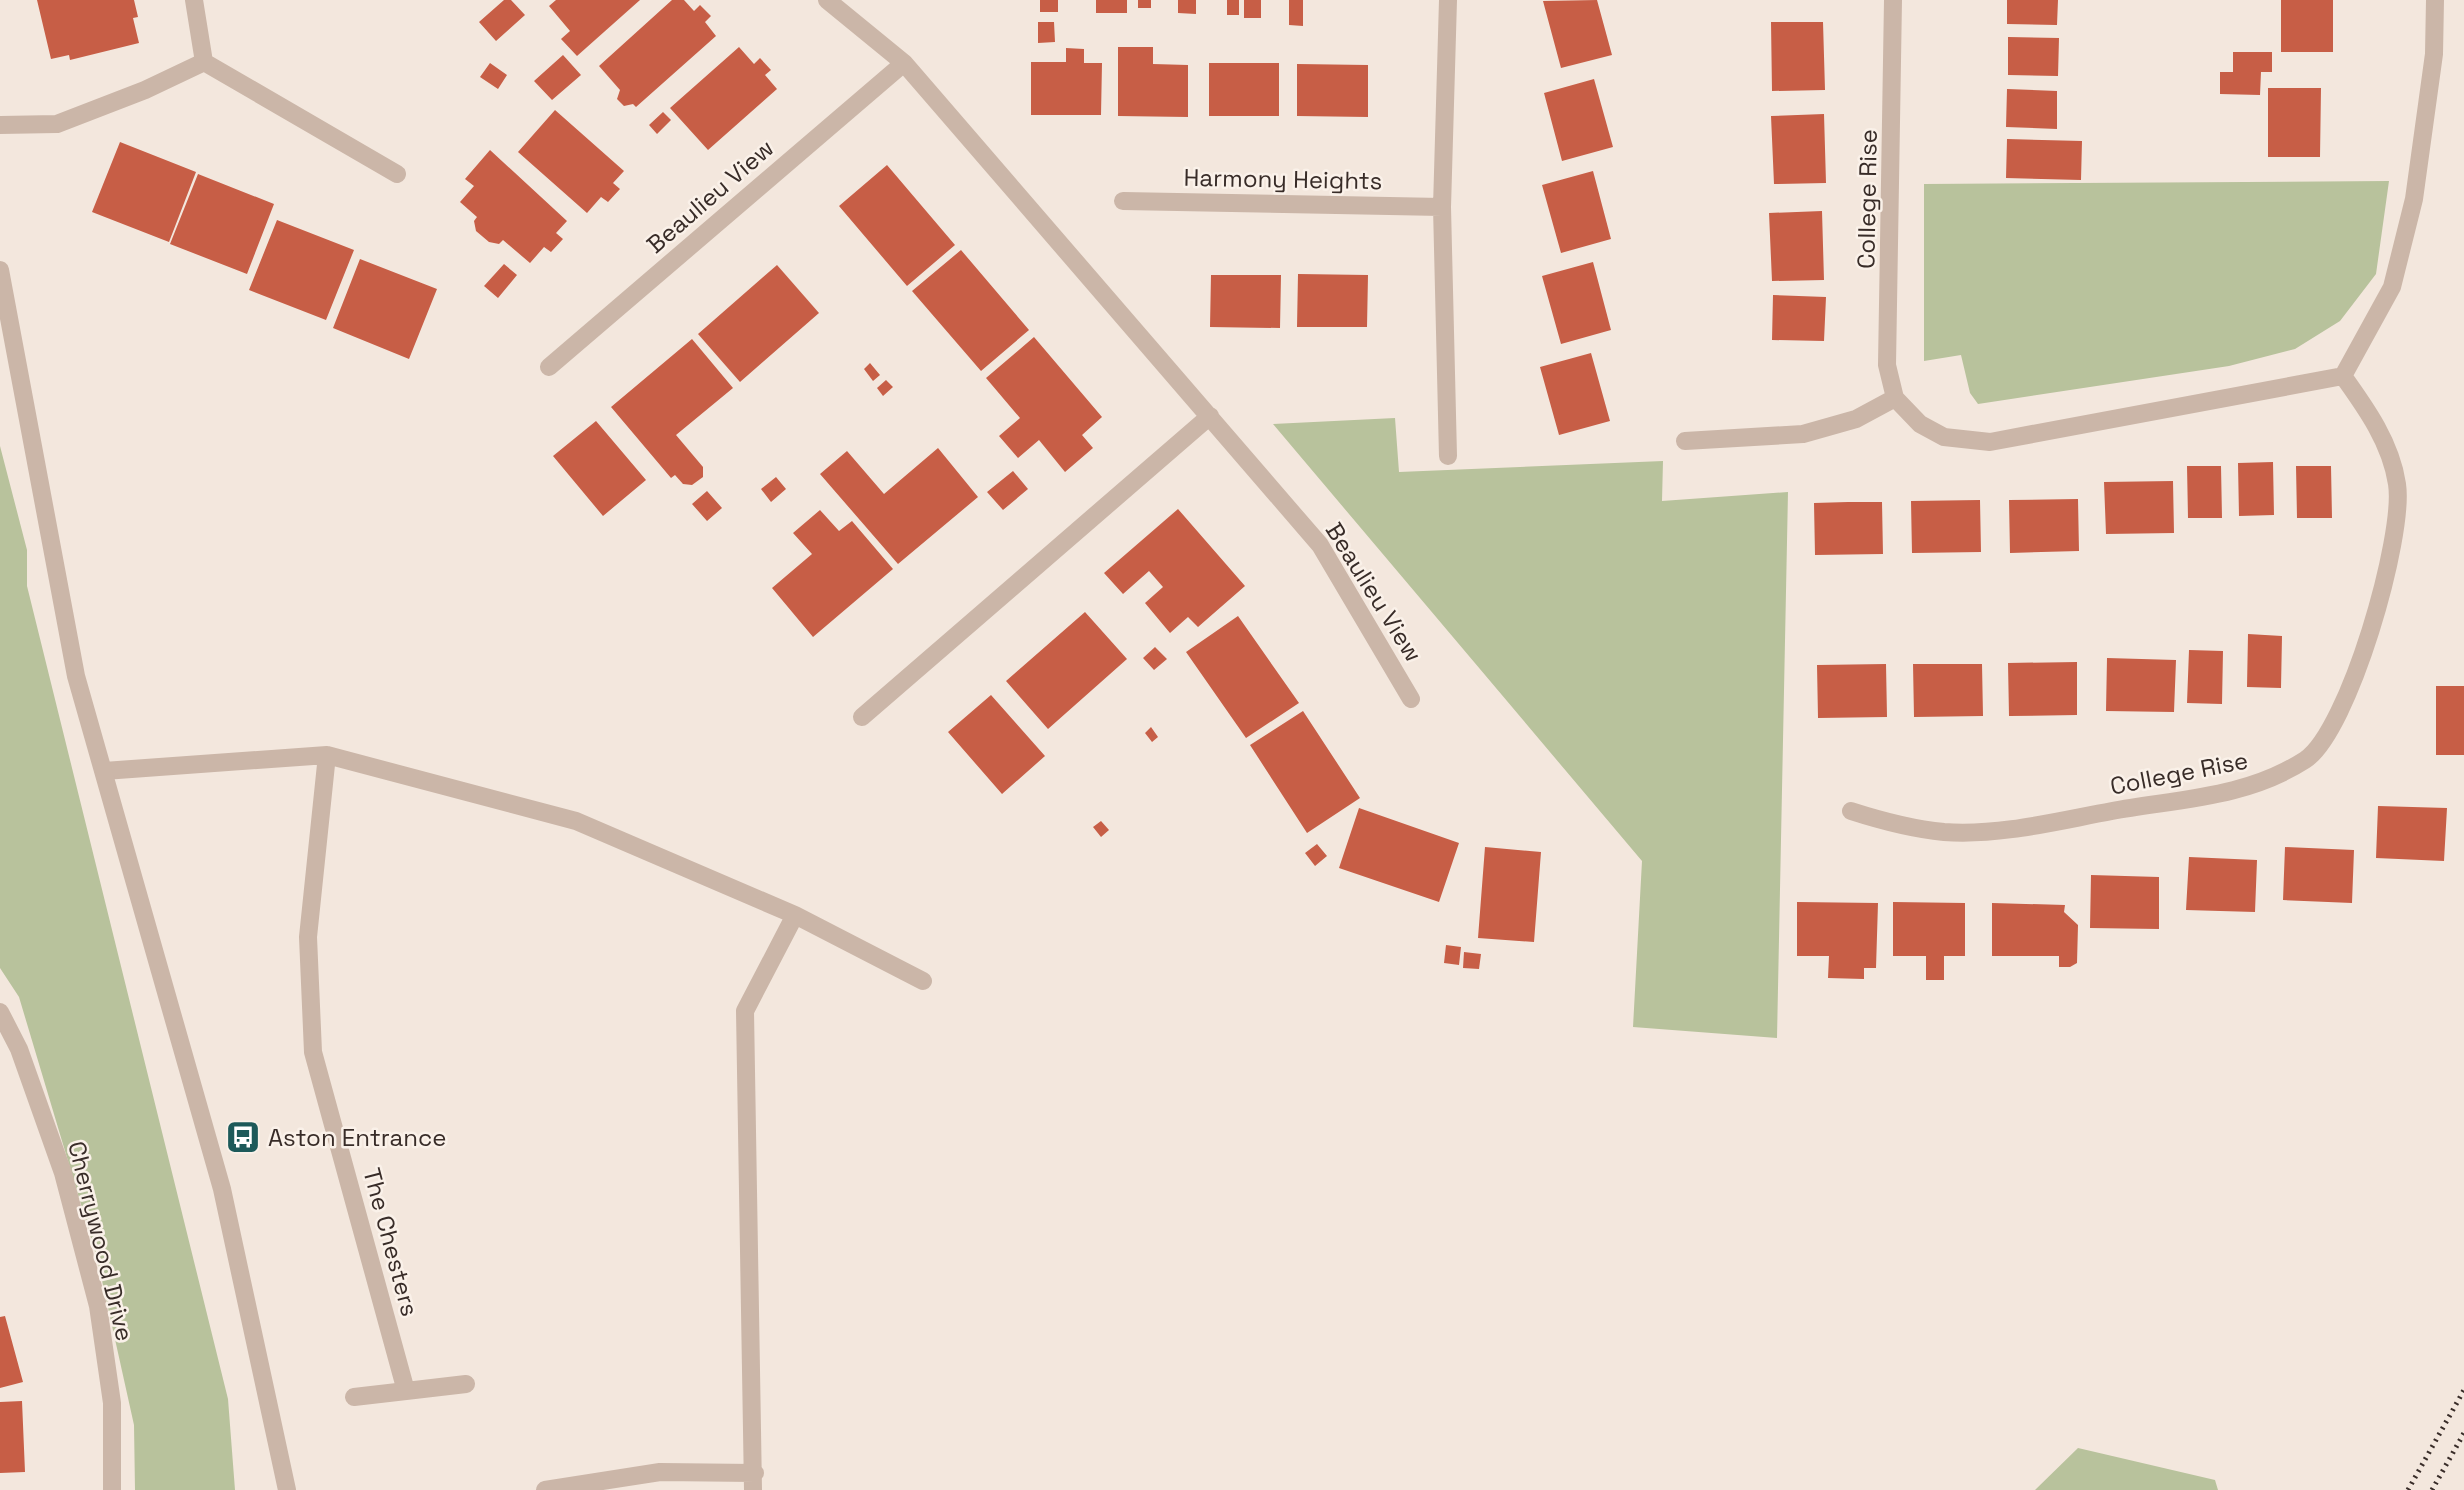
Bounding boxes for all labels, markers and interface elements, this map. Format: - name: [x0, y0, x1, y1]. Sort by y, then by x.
- street label: College Rise: [1850, 129, 1884, 269]
- street label: Beaulieu View: [640, 132, 780, 260]
- street label: Harmony Heights: [1183, 162, 1383, 196]
- street label: Beaulieu View: [1319, 516, 1429, 668]
- street label: College Rise: [2107, 744, 2251, 802]
- bus stop icon: Aston Entrance: [224, 1118, 262, 1156]
- place label: Aston Entrance: [268, 1122, 446, 1153]
- street label: Cherrywood Drive: [61, 1138, 141, 1344]
- street label: The Chesters: [356, 1164, 426, 1320]

